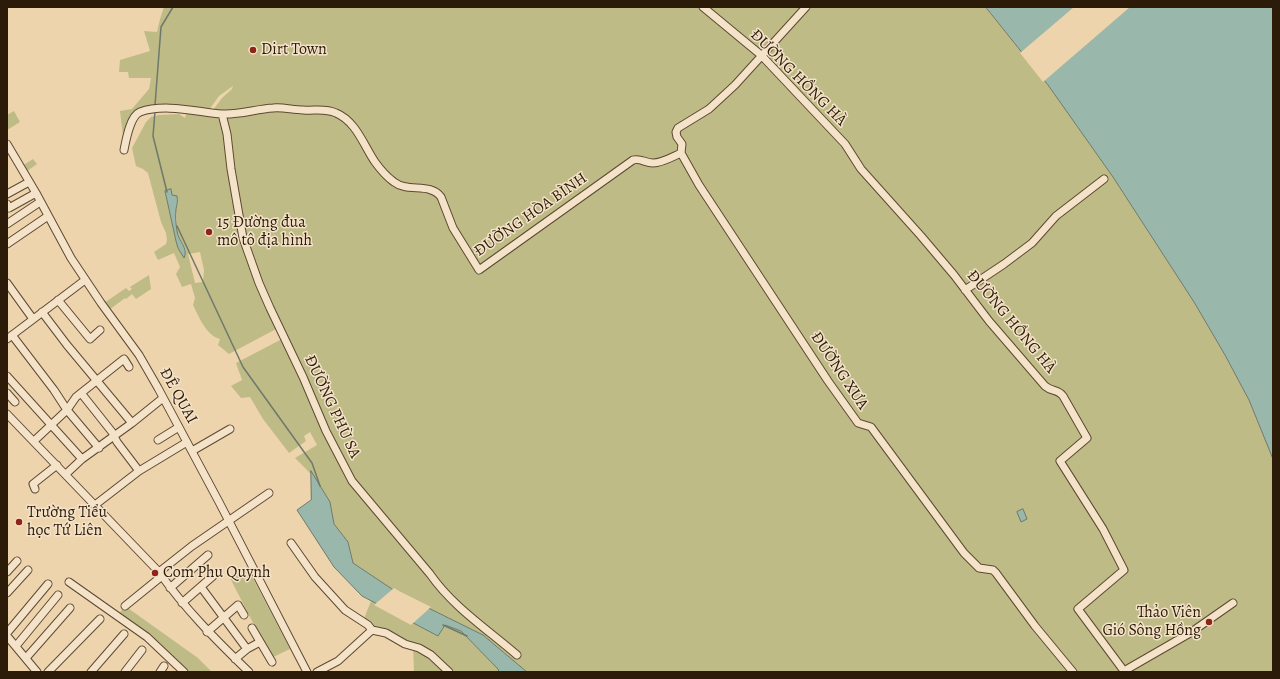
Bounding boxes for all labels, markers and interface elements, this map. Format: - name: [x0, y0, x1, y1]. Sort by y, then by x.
- street label: ĐƯỜNG HỒNG HÀ: [746, 26, 850, 130]
- place label: Dirt Town: [261, 40, 327, 60]
- marker: Dirt Town: [248, 45, 258, 55]
- street label: ĐƯỜNG HÒA BÌNH: [471, 169, 591, 261]
- place label: 15 Đường đua mô tô địa hình: [217, 213, 312, 251]
- marker: 15 Đường đua mô tô địa hình: [204, 227, 214, 237]
- street label: ĐƯỜNG HỒNG HÀ: [962, 267, 1060, 377]
- street label: ĐƯỜNG XƯA: [806, 328, 872, 414]
- street label: ĐƯỜNG PHÙ SA: [300, 352, 364, 462]
- street label: ĐÊ QUAI: [155, 365, 201, 427]
- place label: Trường Tiểu học Tứ Liên: [27, 503, 107, 541]
- marker: Trường Tiểu học Tứ Liên: [14, 517, 24, 527]
- place label: Com Phu Quynh: [163, 563, 271, 583]
- marker: Com Phu Quynh: [150, 568, 160, 578]
- place label: Thảo Viên Gió Sông Hồng: [1102, 603, 1201, 641]
- marker: Thảo Viên Gió Sông Hồng: [1204, 617, 1214, 627]

